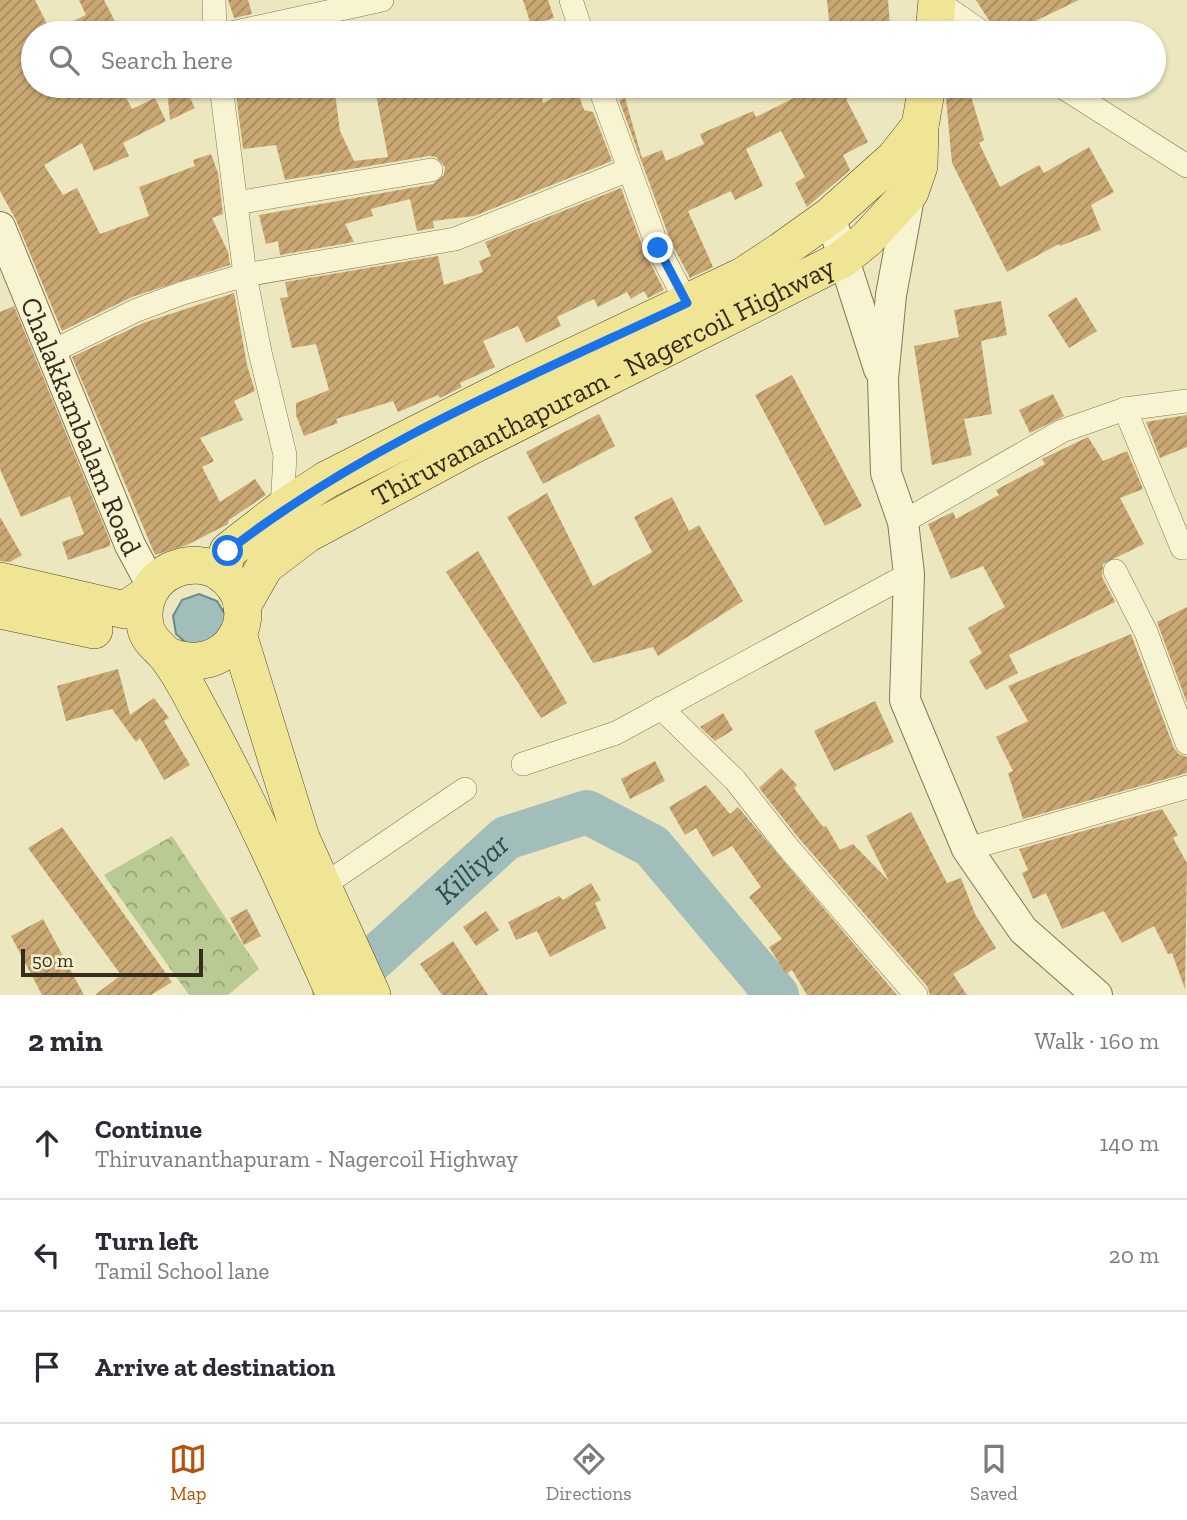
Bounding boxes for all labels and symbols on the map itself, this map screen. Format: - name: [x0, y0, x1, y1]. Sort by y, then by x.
- route end: [642, 232, 673, 263]
- street label: Thiruvananthapuram - Nagercoil Highway: [366, 250, 841, 513]
- street label: Chalakkambalam Road: [14, 293, 148, 561]
- route start: [212, 535, 243, 566]
- water label: Killiyar: [428, 826, 517, 912]
- scale bar: [21, 946, 203, 978]

